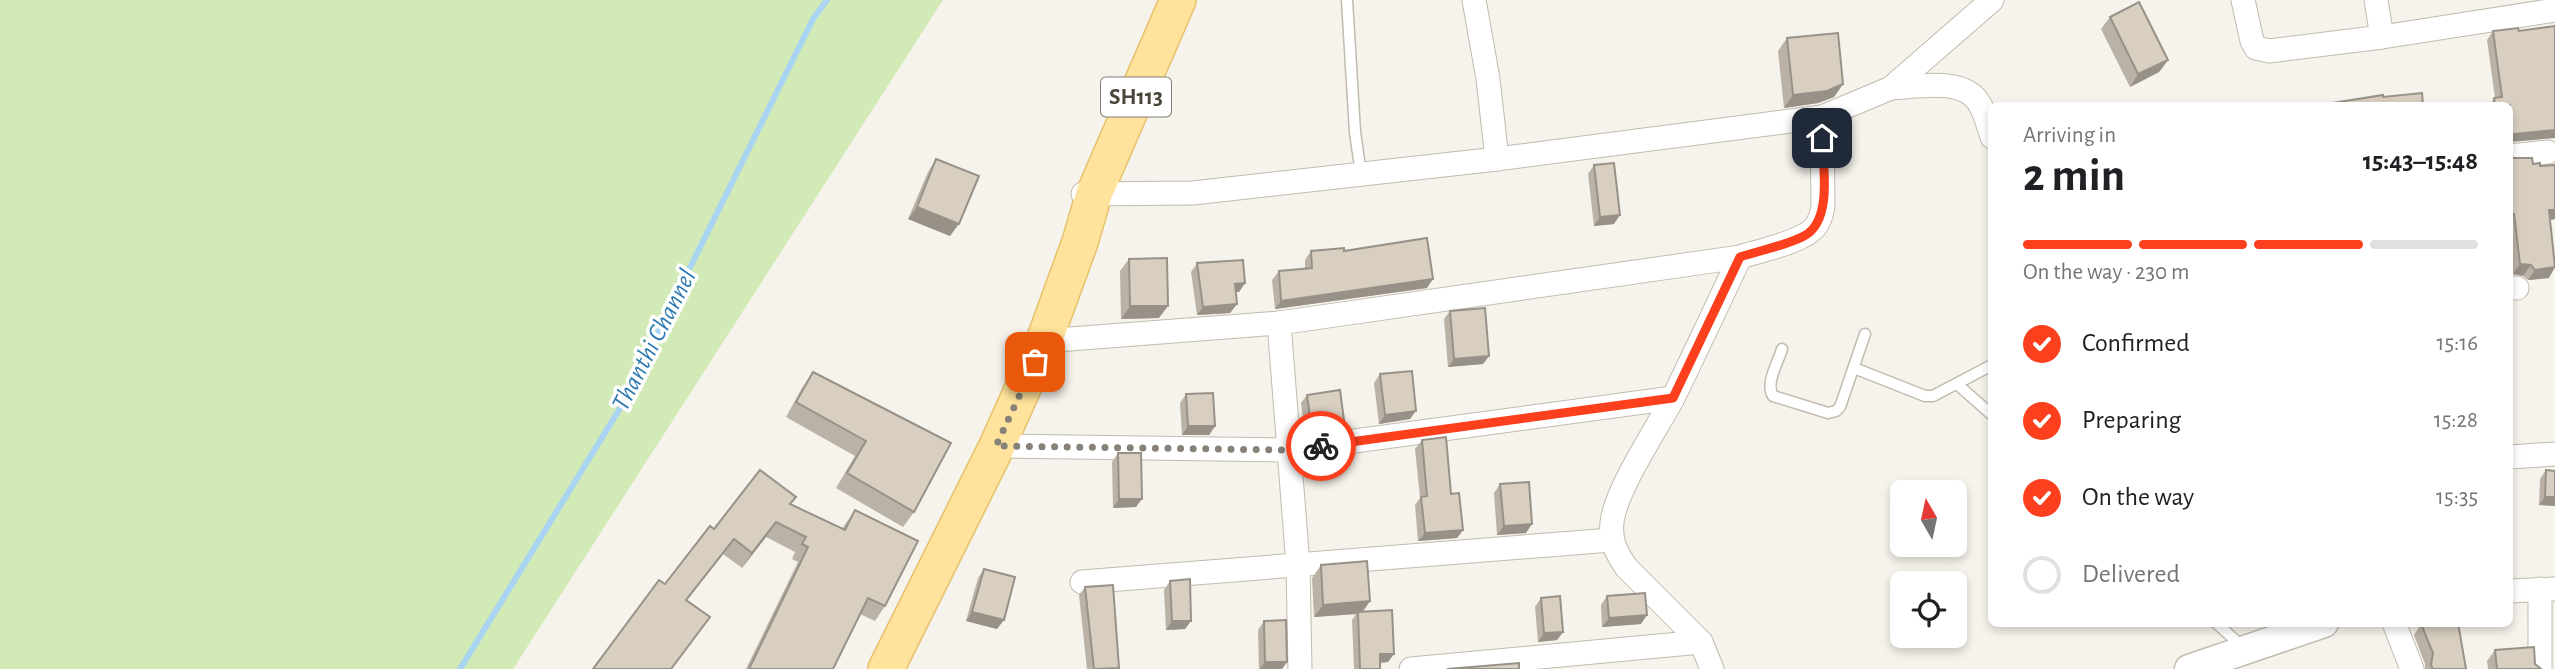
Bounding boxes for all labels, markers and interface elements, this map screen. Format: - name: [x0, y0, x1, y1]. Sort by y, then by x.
- road number: SH113: [1101, 78, 1171, 116]
- pin: [1792, 108, 1852, 168]
- icon: home: [1803, 119, 1841, 157]
- text: Arriving in: [2023, 124, 2116, 147]
- text: 15:43–15:48: [2363, 148, 2478, 174]
- text: 2 min: [2023, 153, 2125, 199]
- text: On the way · 230 m: [2023, 261, 2189, 284]
- water label: Thanthi Channel: [607, 265, 701, 415]
- icon: check: [2023, 325, 2061, 363]
- text: Confirmed: [2082, 330, 2190, 356]
- pin: [1005, 332, 1065, 392]
- text: 15:16: [2436, 332, 2478, 355]
- icon: bag: [1016, 343, 1054, 381]
- icon: check: [2023, 402, 2061, 440]
- text: Preparing: [2082, 407, 2181, 433]
- text: 15:28: [2434, 409, 2478, 432]
- courier: [1286, 411, 1356, 481]
- icon: bike: [1302, 427, 1340, 465]
- icon: check: [2023, 479, 2061, 517]
- north arrow: [1890, 480, 1967, 556]
- map controls: [1890, 480, 1967, 648]
- text: On the way: [2082, 484, 2194, 510]
- text: 15:35: [2436, 486, 2478, 509]
- text: Delivered: [2082, 561, 2180, 587]
- button: locate: [1890, 571, 1967, 648]

